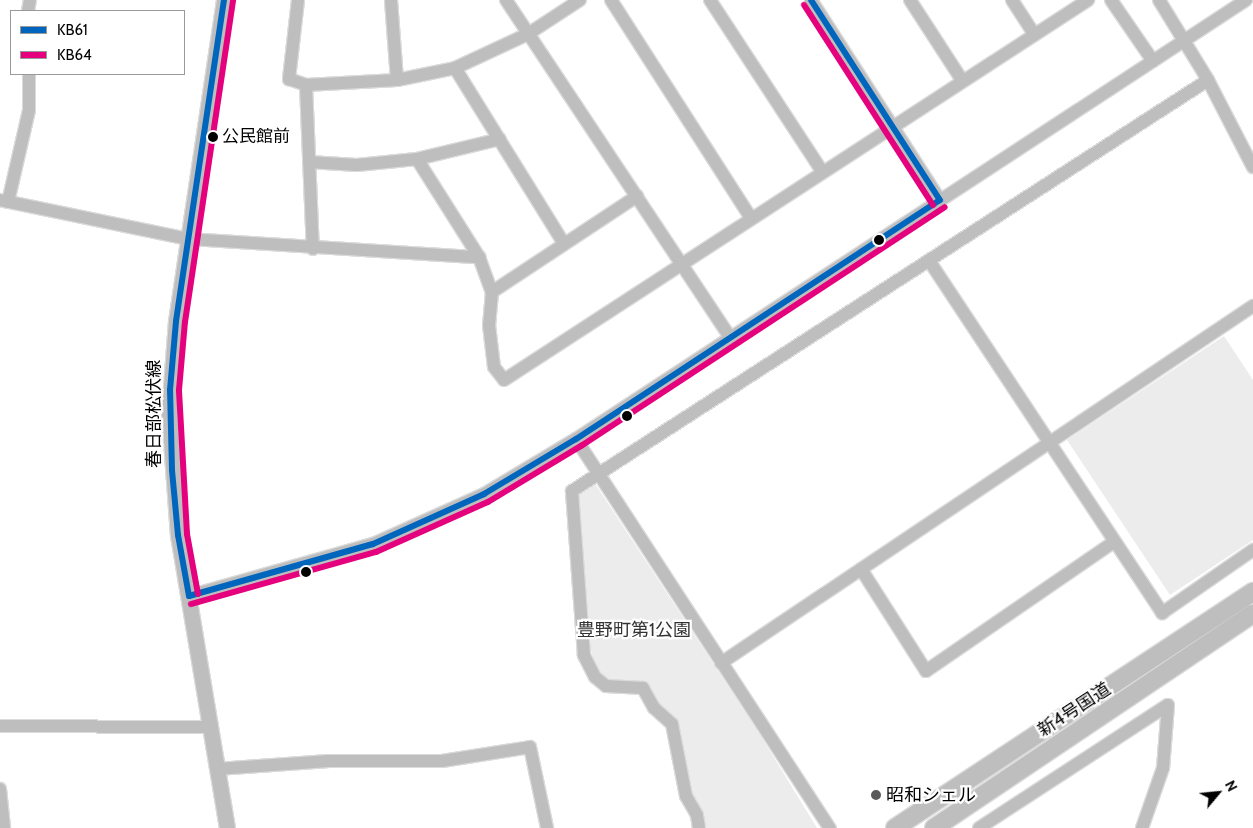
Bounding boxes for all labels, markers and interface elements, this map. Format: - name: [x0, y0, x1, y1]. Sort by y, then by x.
- legend: [10, 10, 185, 75]
- text: KB61: [57, 21, 88, 39]
- text: KB64: [57, 46, 92, 64]
- place label: 公民館前: [222, 127, 290, 147]
- marker: 公民館前: [208, 132, 218, 142]
- unlabelled marker: [874, 235, 884, 245]
- street label: 春日部松伏線: [143, 360, 165, 468]
- unlabelled marker: [622, 411, 632, 421]
- unlabelled marker: [301, 567, 311, 577]
- park label: 豊野町第1公園: [577, 619, 691, 641]
- street label: 新4号国道: [1034, 679, 1114, 741]
- north arrow: [1193, 768, 1243, 818]
- text: N: [1221, 777, 1242, 795]
- place label: 昭和シェル: [886, 784, 976, 806]
- marker: 昭和シェル: [870, 789, 882, 801]

